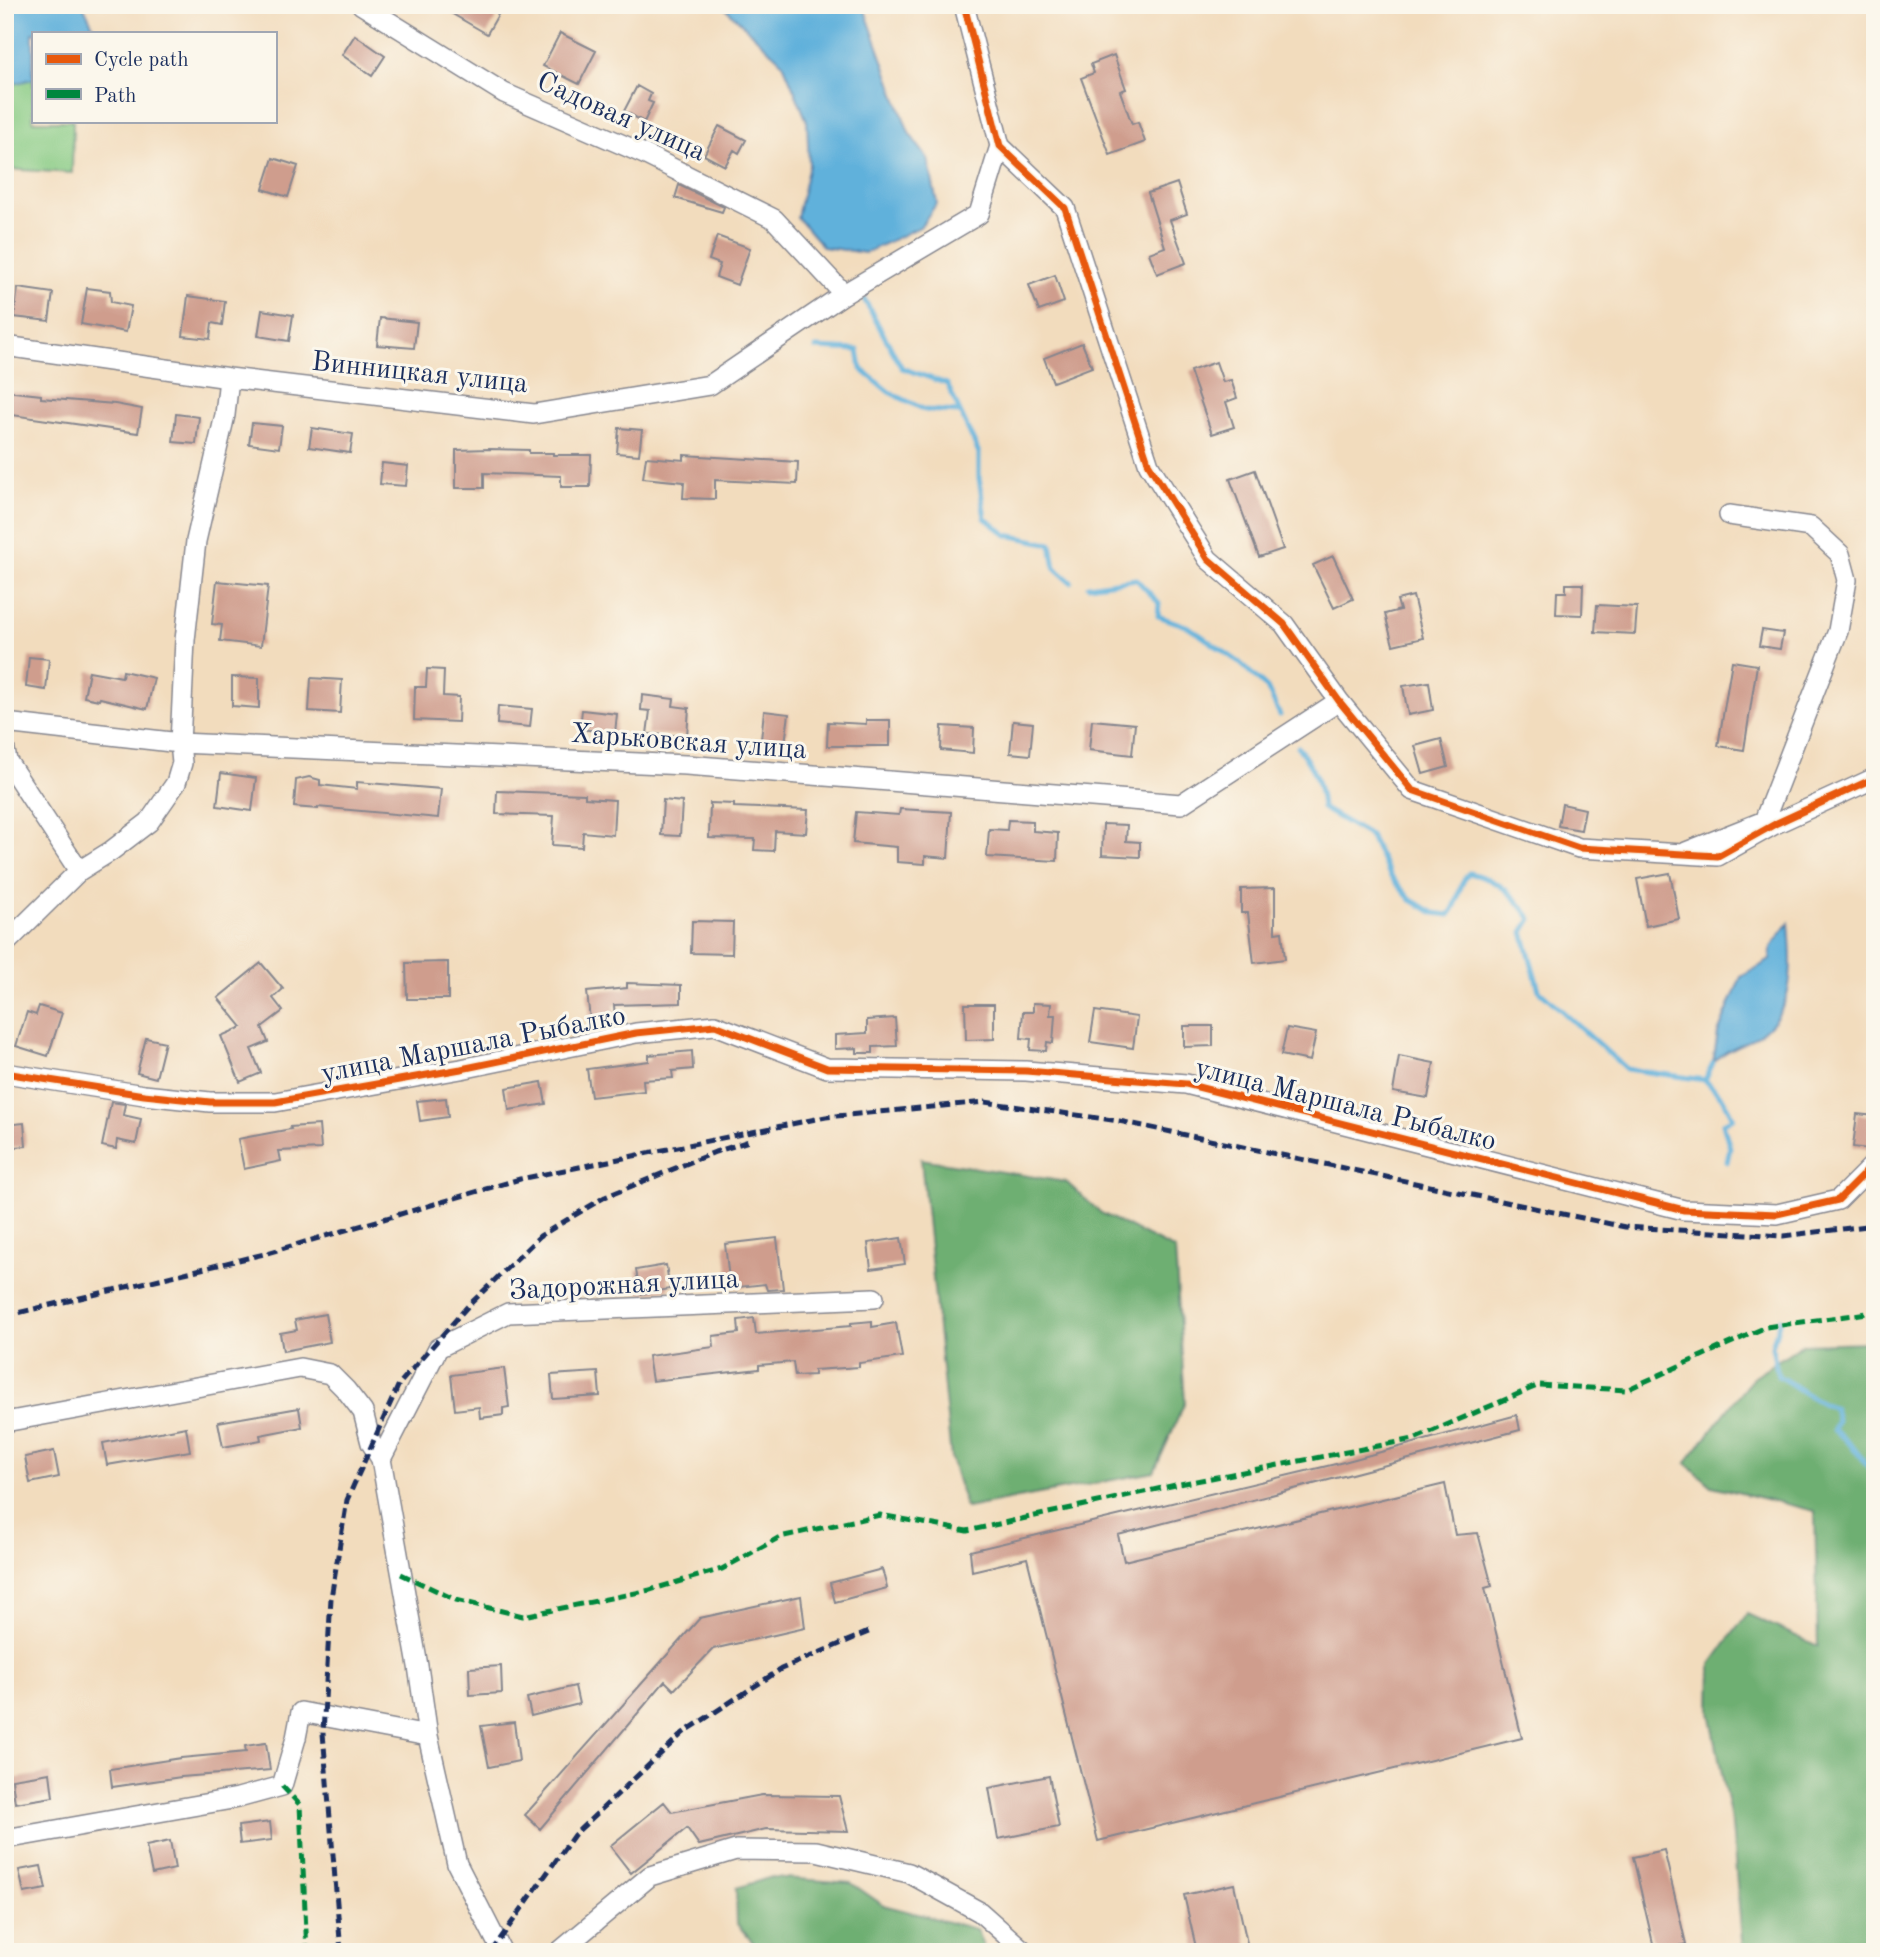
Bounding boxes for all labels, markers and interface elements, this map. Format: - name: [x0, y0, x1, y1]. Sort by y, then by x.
- legend: [32, 32, 276, 122]
- text: Cycle path: [94, 50, 189, 71]
- street label: Садовая улица: [532, 68, 710, 168]
- text: Path: [94, 86, 137, 107]
- street label: Винницкая улица: [310, 349, 529, 399]
- street label: Харьковская улица: [570, 721, 808, 765]
- street label: улица Маршала Рыбалко: [319, 1003, 628, 1089]
- street label: улица Маршала Рыбалко: [1192, 1055, 1499, 1157]
- street label: Задорожная улица: [508, 1266, 740, 1306]

